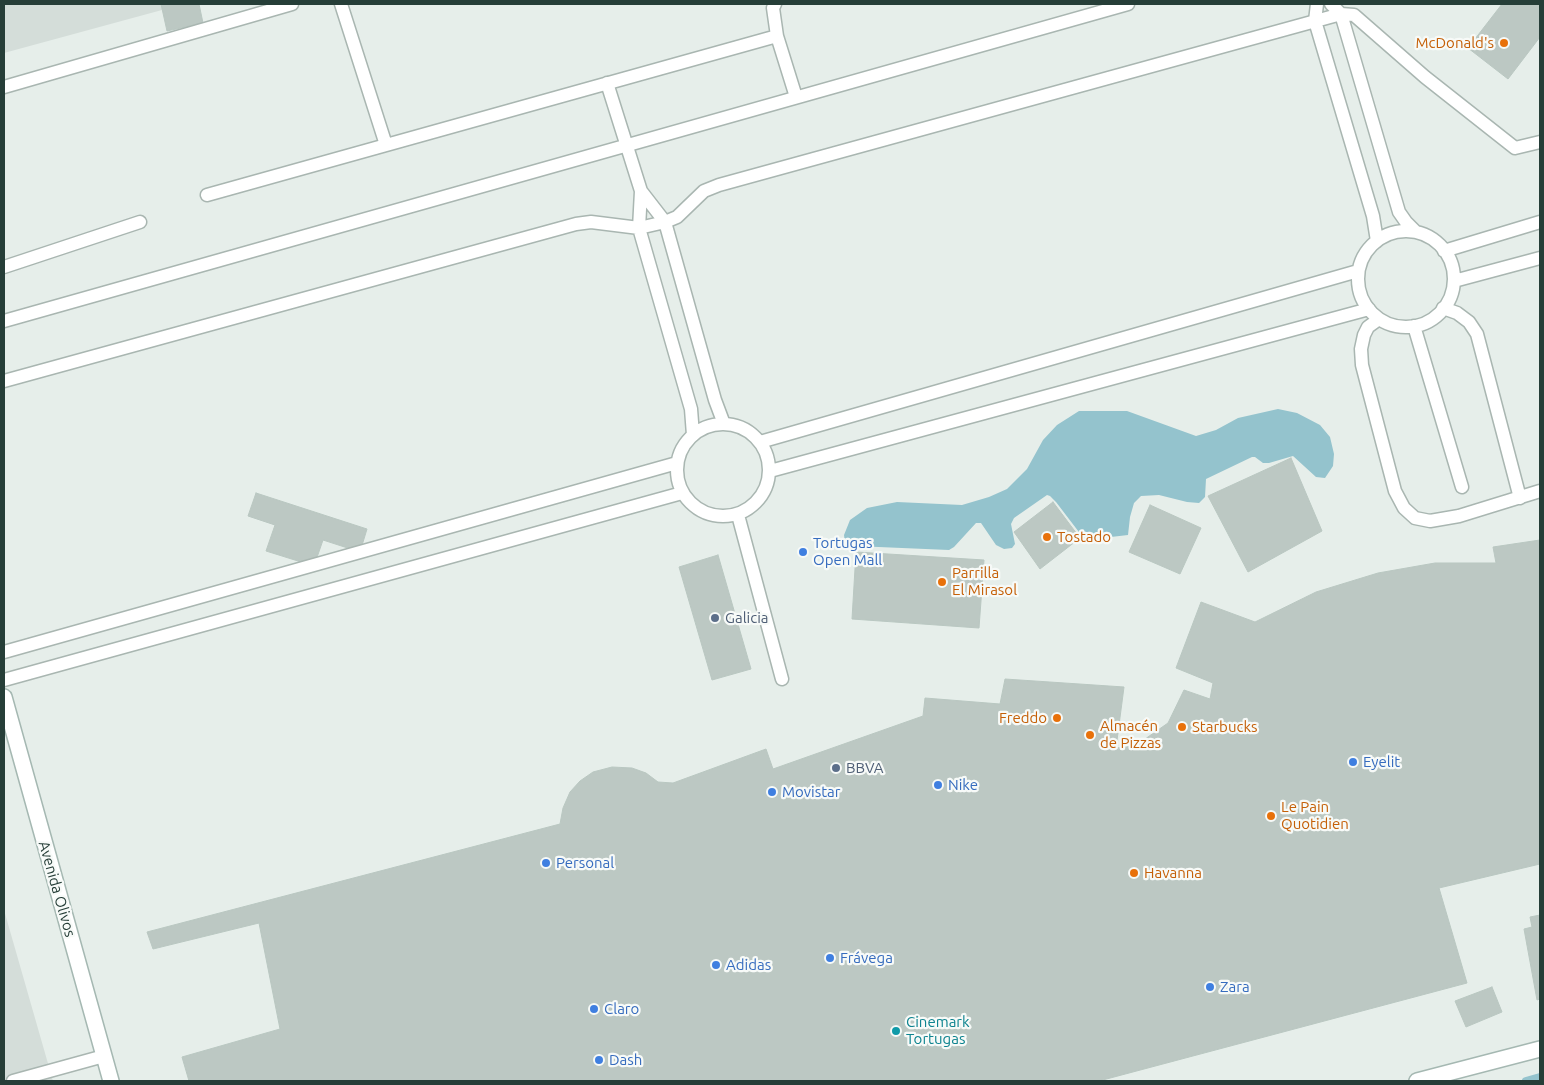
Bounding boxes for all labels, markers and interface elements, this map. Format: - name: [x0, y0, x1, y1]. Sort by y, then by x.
- place label: McDonald's: [1416, 34, 1494, 52]
- marker: McDonald's: [1498, 37, 1510, 49]
- place label: Tostado: [1057, 528, 1111, 546]
- marker: Tostado: [1041, 531, 1053, 543]
- place label: Tortugas Open Mall: [813, 534, 882, 569]
- marker: Tortugas Open Mall: [797, 546, 809, 558]
- place label: Parrilla El Mirasol: [952, 564, 1017, 599]
- marker: Parrilla El Mirasol: [936, 576, 948, 588]
- place label: Galicia: [725, 609, 769, 627]
- marker: Galicia: [709, 612, 721, 624]
- place label: Freddo: [999, 709, 1047, 727]
- marker: Freddo: [1051, 712, 1063, 724]
- place label: Almacén de Pizzas: [1100, 717, 1161, 752]
- place label: Starbucks: [1192, 718, 1258, 736]
- marker: Starbucks: [1176, 721, 1188, 733]
- marker: Almacén de Pizzas: [1084, 729, 1096, 741]
- place label: Eyelit: [1363, 753, 1400, 771]
- marker: Eyelit: [1347, 756, 1359, 768]
- place label: BBVA: [846, 759, 883, 777]
- marker: BBVA: [830, 762, 842, 774]
- place label: Nike: [948, 776, 978, 794]
- marker: Nike: [932, 779, 944, 791]
- place label: Movistar: [782, 783, 841, 801]
- marker: Movistar: [766, 786, 778, 798]
- place label: Le Pain Quotidien: [1281, 798, 1349, 833]
- marker: Le Pain Quotidien: [1265, 810, 1277, 822]
- street label: Avenida Olivos: [35, 839, 79, 939]
- place label: Personal: [556, 854, 614, 872]
- marker: Personal: [540, 857, 552, 869]
- place label: Havanna: [1144, 864, 1202, 882]
- marker: Havanna: [1128, 867, 1140, 879]
- place label: Frávega: [840, 949, 893, 967]
- marker: Frávega: [824, 952, 836, 964]
- place label: Adidas: [726, 956, 771, 974]
- marker: Adidas: [710, 959, 722, 971]
- place label: Zara: [1220, 978, 1250, 996]
- marker: Zara: [1204, 981, 1216, 993]
- place label: Claro: [604, 1000, 639, 1018]
- marker: Claro: [588, 1003, 600, 1015]
- place label: Cinemark Tortugas: [906, 1013, 970, 1048]
- marker: Cinemark Tortugas: [890, 1025, 902, 1037]
- place label: Dash: [609, 1051, 642, 1069]
- marker: Dash: [593, 1054, 605, 1066]

